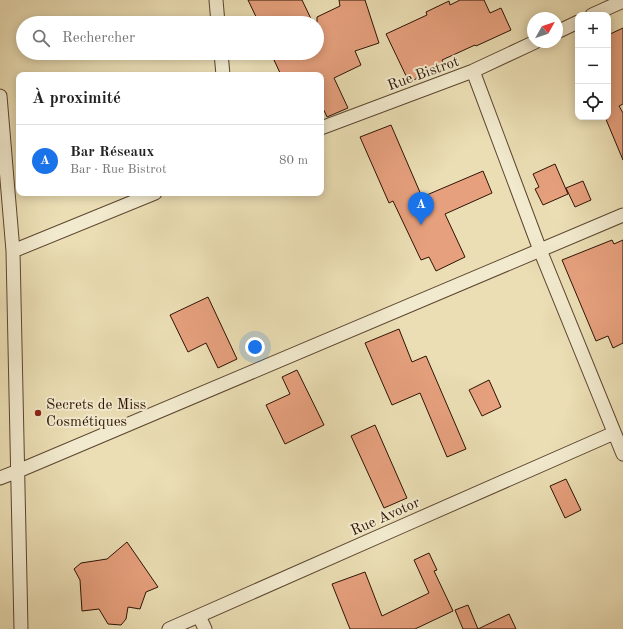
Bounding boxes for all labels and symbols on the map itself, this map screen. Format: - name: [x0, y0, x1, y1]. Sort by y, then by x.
- north arrow: [527, 12, 563, 48]
- street label: Rue Bistrot: [386, 55, 461, 94]
- pin: A: [408, 192, 434, 225]
- your location: [245, 337, 265, 357]
- place label: Secrets de Miss Cosmétiques: [46, 398, 146, 430]
- marker: Secrets de Miss Cosmétiques: [33, 408, 43, 418]
- street label: Rue Avotor: [349, 495, 422, 539]

